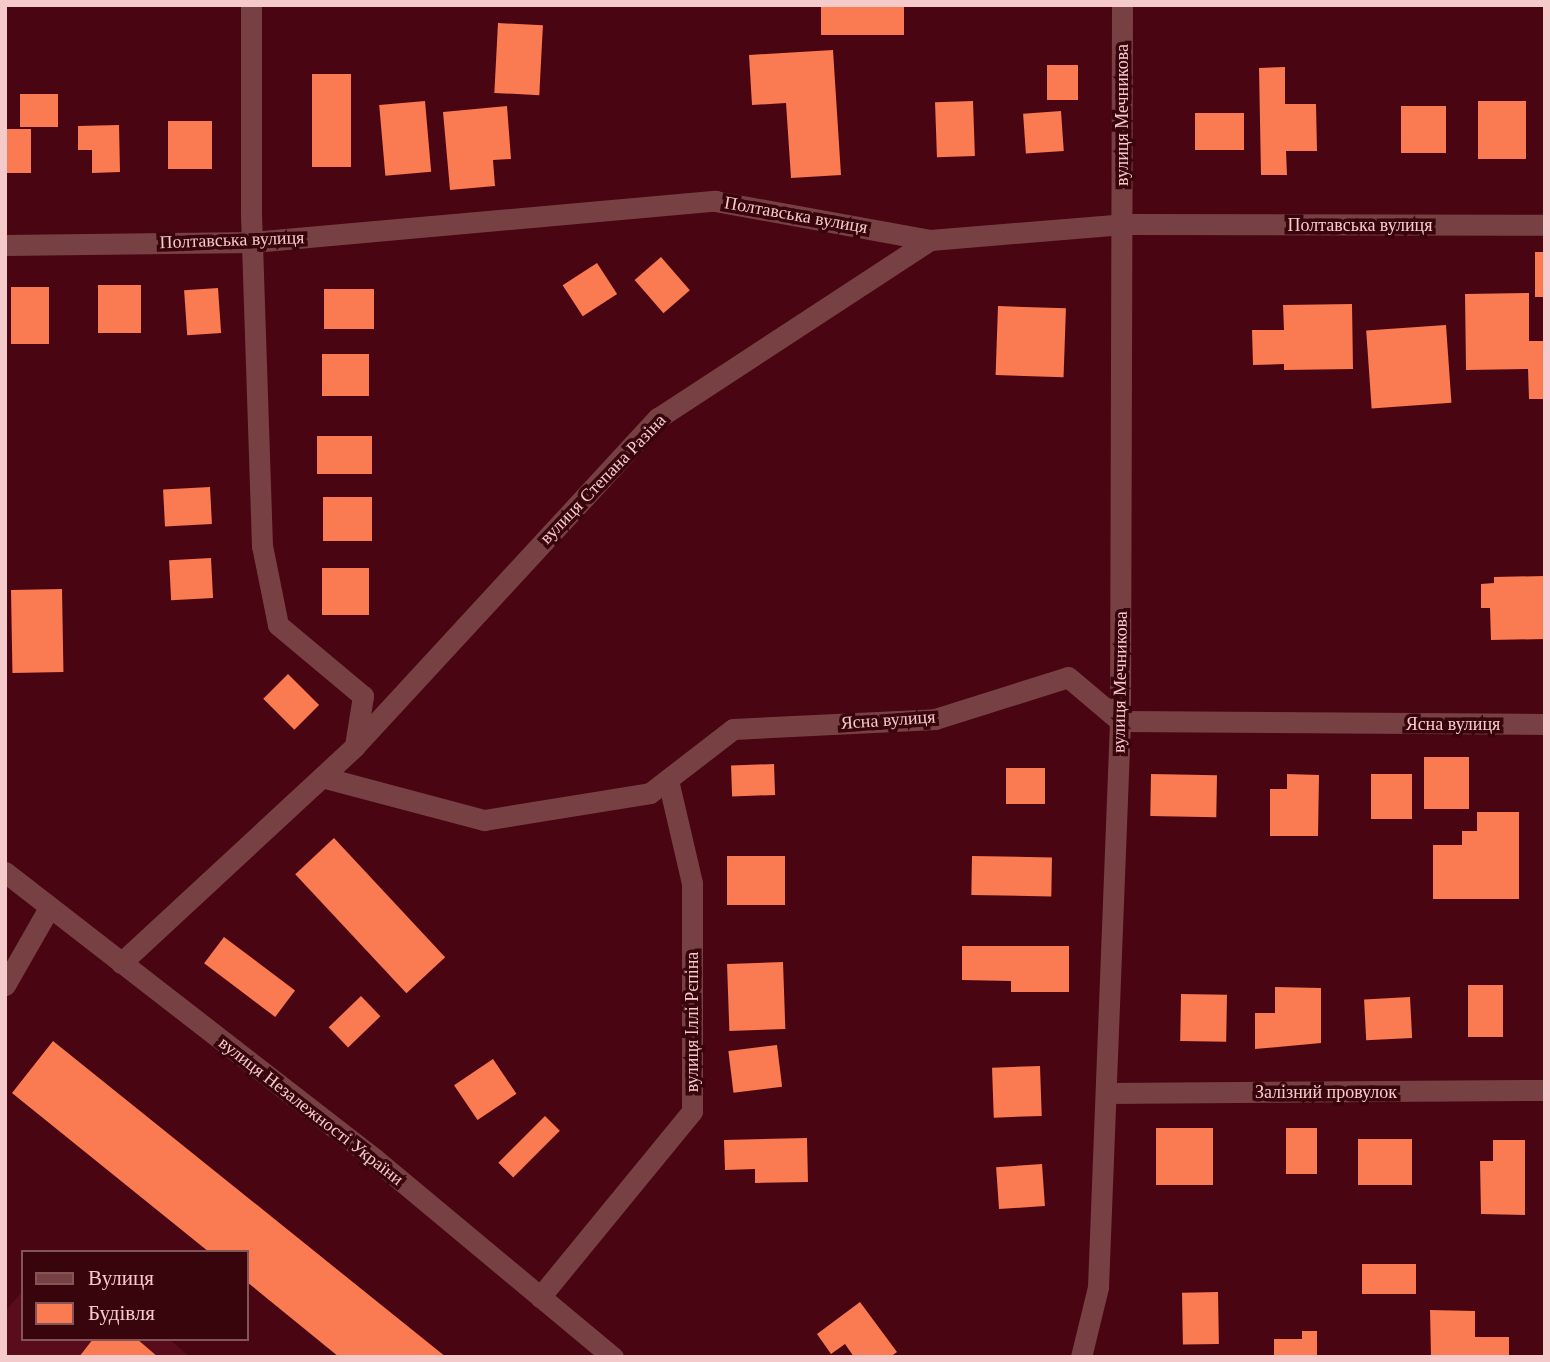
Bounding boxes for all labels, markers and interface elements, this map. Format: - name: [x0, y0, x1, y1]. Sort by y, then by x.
- street label: вулиця Мечникова: [1111, 44, 1133, 186]
- street label: Полтавська вулиця: [723, 192, 869, 238]
- street label: Полтавська вулиця: [1288, 214, 1432, 236]
- street label: Полтавська вулиця: [159, 227, 305, 253]
- street label: вулиця Степана Разіна: [535, 410, 671, 548]
- street label: вулиця Мечникова: [1108, 611, 1132, 753]
- street label: Ясна вулиця: [840, 706, 936, 734]
- street label: Ясна вулиця: [1406, 713, 1500, 735]
- street label: вулиця Іллі Рєпіна: [681, 952, 703, 1092]
- street label: вулиця Незалежності України: [214, 1032, 408, 1190]
- street label: Залізний провулок: [1255, 1081, 1397, 1103]
- legend: [21, 1250, 248, 1341]
- text: Вулиця: [88, 1266, 154, 1290]
- text: Будівля: [88, 1301, 155, 1325]

